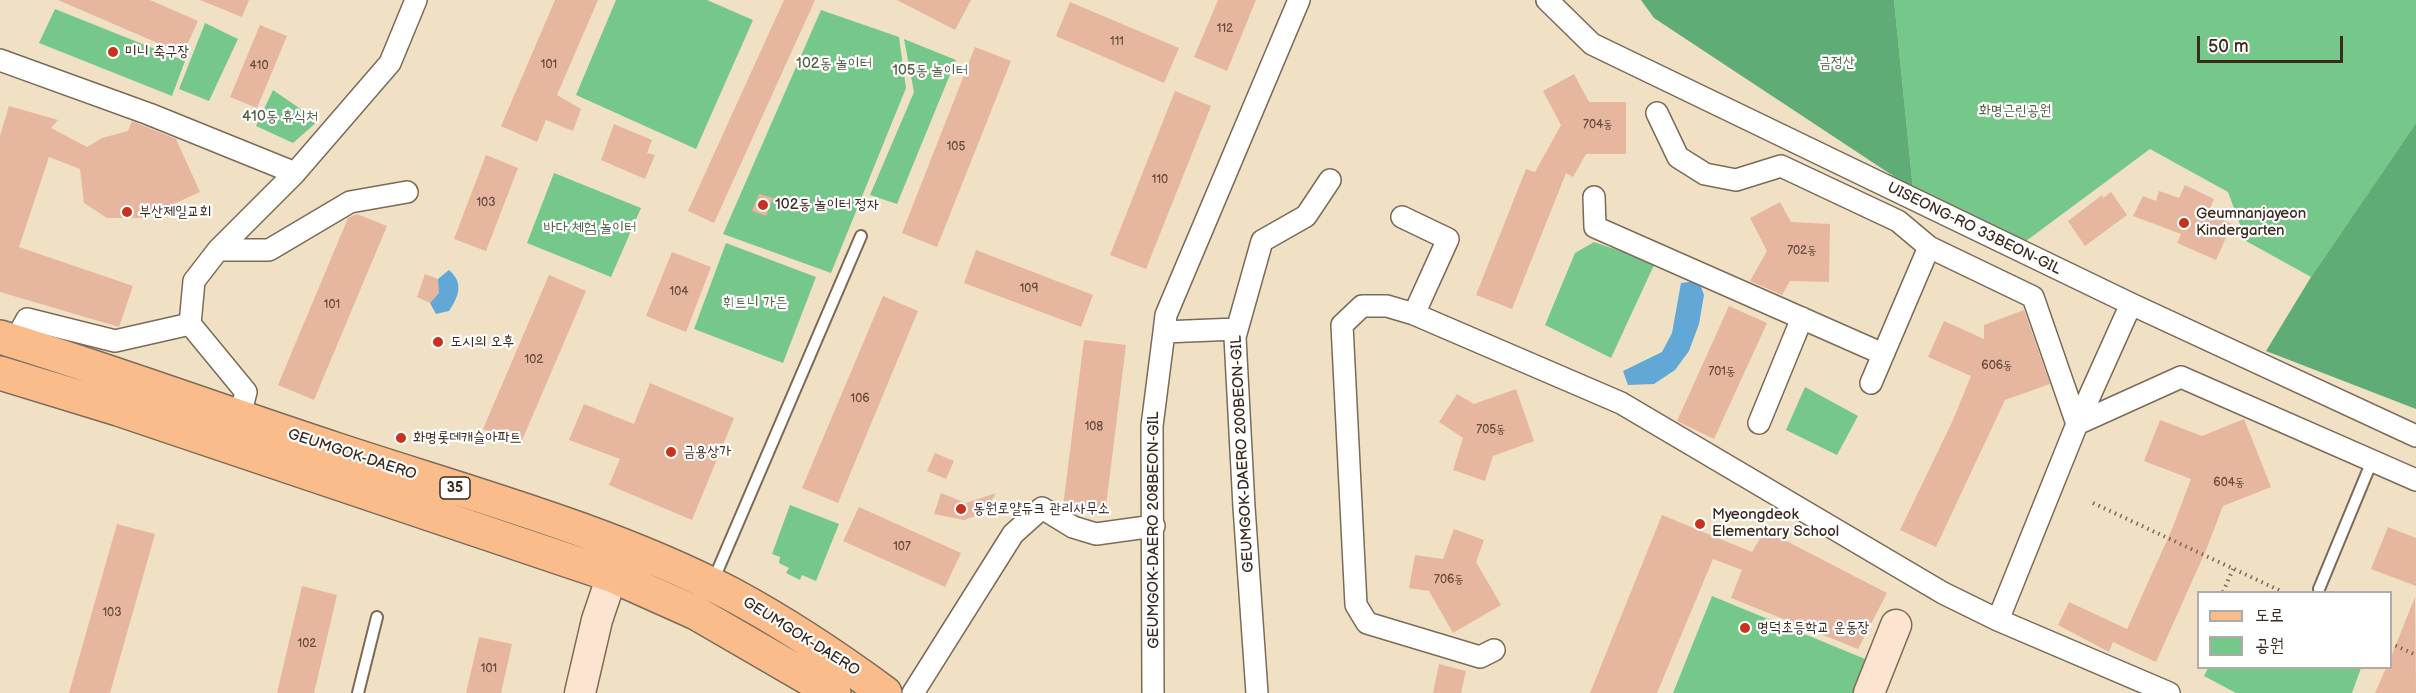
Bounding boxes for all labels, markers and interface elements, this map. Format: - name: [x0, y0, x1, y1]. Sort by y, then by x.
- house number: 112: [1217, 22, 1233, 36]
- scale bar: [2200, 24, 2346, 62]
- house number: 111: [1110, 35, 1124, 49]
- text: 50 m: [2208, 36, 2249, 57]
- place label: 미니 축구장: [125, 43, 189, 61]
- marker: 미니 축구장: [106, 45, 120, 59]
- park label: 금정산: [1819, 54, 1855, 72]
- park label: 102동 놀이터: [796, 55, 872, 73]
- house number: 101: [541, 58, 557, 72]
- house number: 410: [249, 59, 269, 73]
- park label: 105동 놀이터: [892, 62, 968, 80]
- park label: 화명근린공원: [1979, 102, 2051, 120]
- park label: 410동 휴식처: [242, 108, 318, 126]
- house number: 704동: [1583, 118, 1613, 132]
- house number: 105: [947, 140, 965, 154]
- house number: 110: [1152, 173, 1168, 187]
- street label: UISEONG-RO 33BEON-GIL: [1884, 179, 2064, 279]
- house number: 103: [476, 196, 496, 210]
- place label: 102동 놀이터 정자: [775, 196, 879, 214]
- marker: 102동 놀이터 정자: [756, 198, 770, 212]
- place label: 부산제일교회: [139, 203, 211, 221]
- marker: 부산제일교회: [120, 205, 134, 219]
- place label: Geumnanjayeon Kindergarten: [2196, 205, 2306, 240]
- marker: Geumnanjayeon Kindergarten: [2177, 216, 2191, 230]
- park label: 바다 체험 놀이터: [544, 219, 636, 237]
- house number: 702동: [1787, 244, 1817, 258]
- house number: 109: [1020, 282, 1038, 296]
- house number: 104: [669, 285, 689, 299]
- park label: 휘트니 가든: [723, 294, 787, 312]
- house number: 101: [324, 298, 340, 312]
- place label: 도시의 오후: [450, 333, 514, 351]
- marker: 도시의 오후: [431, 335, 445, 349]
- street label: GEUMGOK-DAERO 200BEON-GIL: [1228, 335, 1258, 573]
- house number: 102: [525, 353, 543, 367]
- house number: 606동: [1981, 359, 2013, 373]
- house number: 701동: [1708, 365, 1736, 379]
- house number: 106: [850, 392, 870, 406]
- street label: GEUMGOK-DAERO 208BEON-GIL: [1145, 411, 1163, 649]
- house number: 108: [1085, 420, 1103, 434]
- house number: 705동: [1476, 423, 1506, 437]
- street label: GEUMGOK-DAERO: [285, 426, 419, 484]
- place label: 화명롯데캐슬아파트: [413, 429, 522, 447]
- marker: 화명롯데캐슬아파트: [394, 431, 408, 445]
- place label: 금용상가: [683, 443, 731, 461]
- marker: 금용상가: [664, 445, 678, 459]
- house number: 604동: [2213, 476, 2245, 490]
- road number: 35: [440, 477, 470, 499]
- place label: 동원로얄듀크 관리사무소: [973, 500, 1110, 518]
- marker: 동원로얄듀크 관리사무소: [954, 502, 968, 516]
- place label: Myeongdeok Elementary School: [1712, 506, 1839, 541]
- marker: Myeongdeok Elementary School: [1693, 517, 1707, 531]
- house number: 107: [893, 540, 911, 554]
- house number: 706동: [1434, 573, 1464, 587]
- legend: [2197, 591, 2392, 669]
- street label: GEUMGOK-DAERO: [739, 594, 863, 680]
- text: 도로: [2255, 605, 2284, 626]
- house number: 103: [102, 606, 122, 620]
- place label: 명덕초등학교 운동장: [1757, 619, 1870, 637]
- marker: 명덕초등학교 운동장: [1738, 621, 1752, 635]
- text: 공원: [2255, 635, 2284, 656]
- house number: 102: [298, 637, 316, 651]
- house number: 101: [481, 662, 497, 676]

